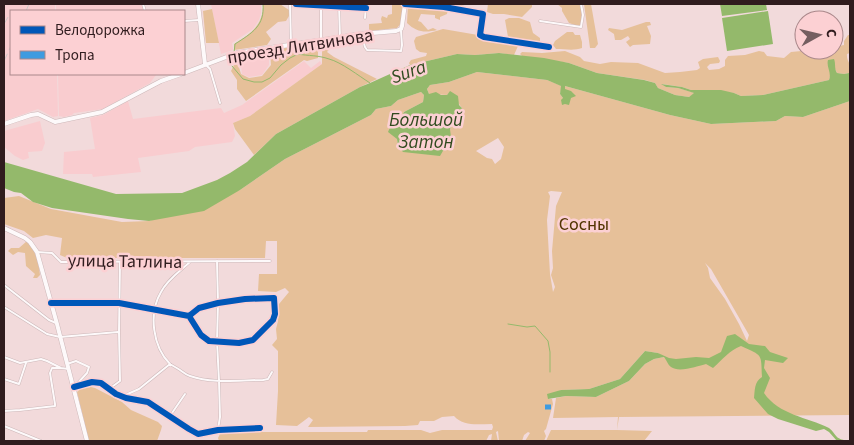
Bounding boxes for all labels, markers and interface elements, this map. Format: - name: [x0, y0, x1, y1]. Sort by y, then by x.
- legend: [10, 10, 185, 75]
- north arrow: [794, 10, 844, 60]
- text: Велодорожка: [55, 20, 145, 41]
- street label: проезд Литвинова: [225, 23, 375, 70]
- text: С: [820, 28, 841, 39]
- text: Тропа: [55, 45, 95, 66]
- water label: Sura: [387, 54, 430, 91]
- water label: Большой Затон: [389, 107, 463, 156]
- park label: Сосны: [559, 212, 609, 237]
- street label: улица Татлина: [68, 248, 182, 275]

